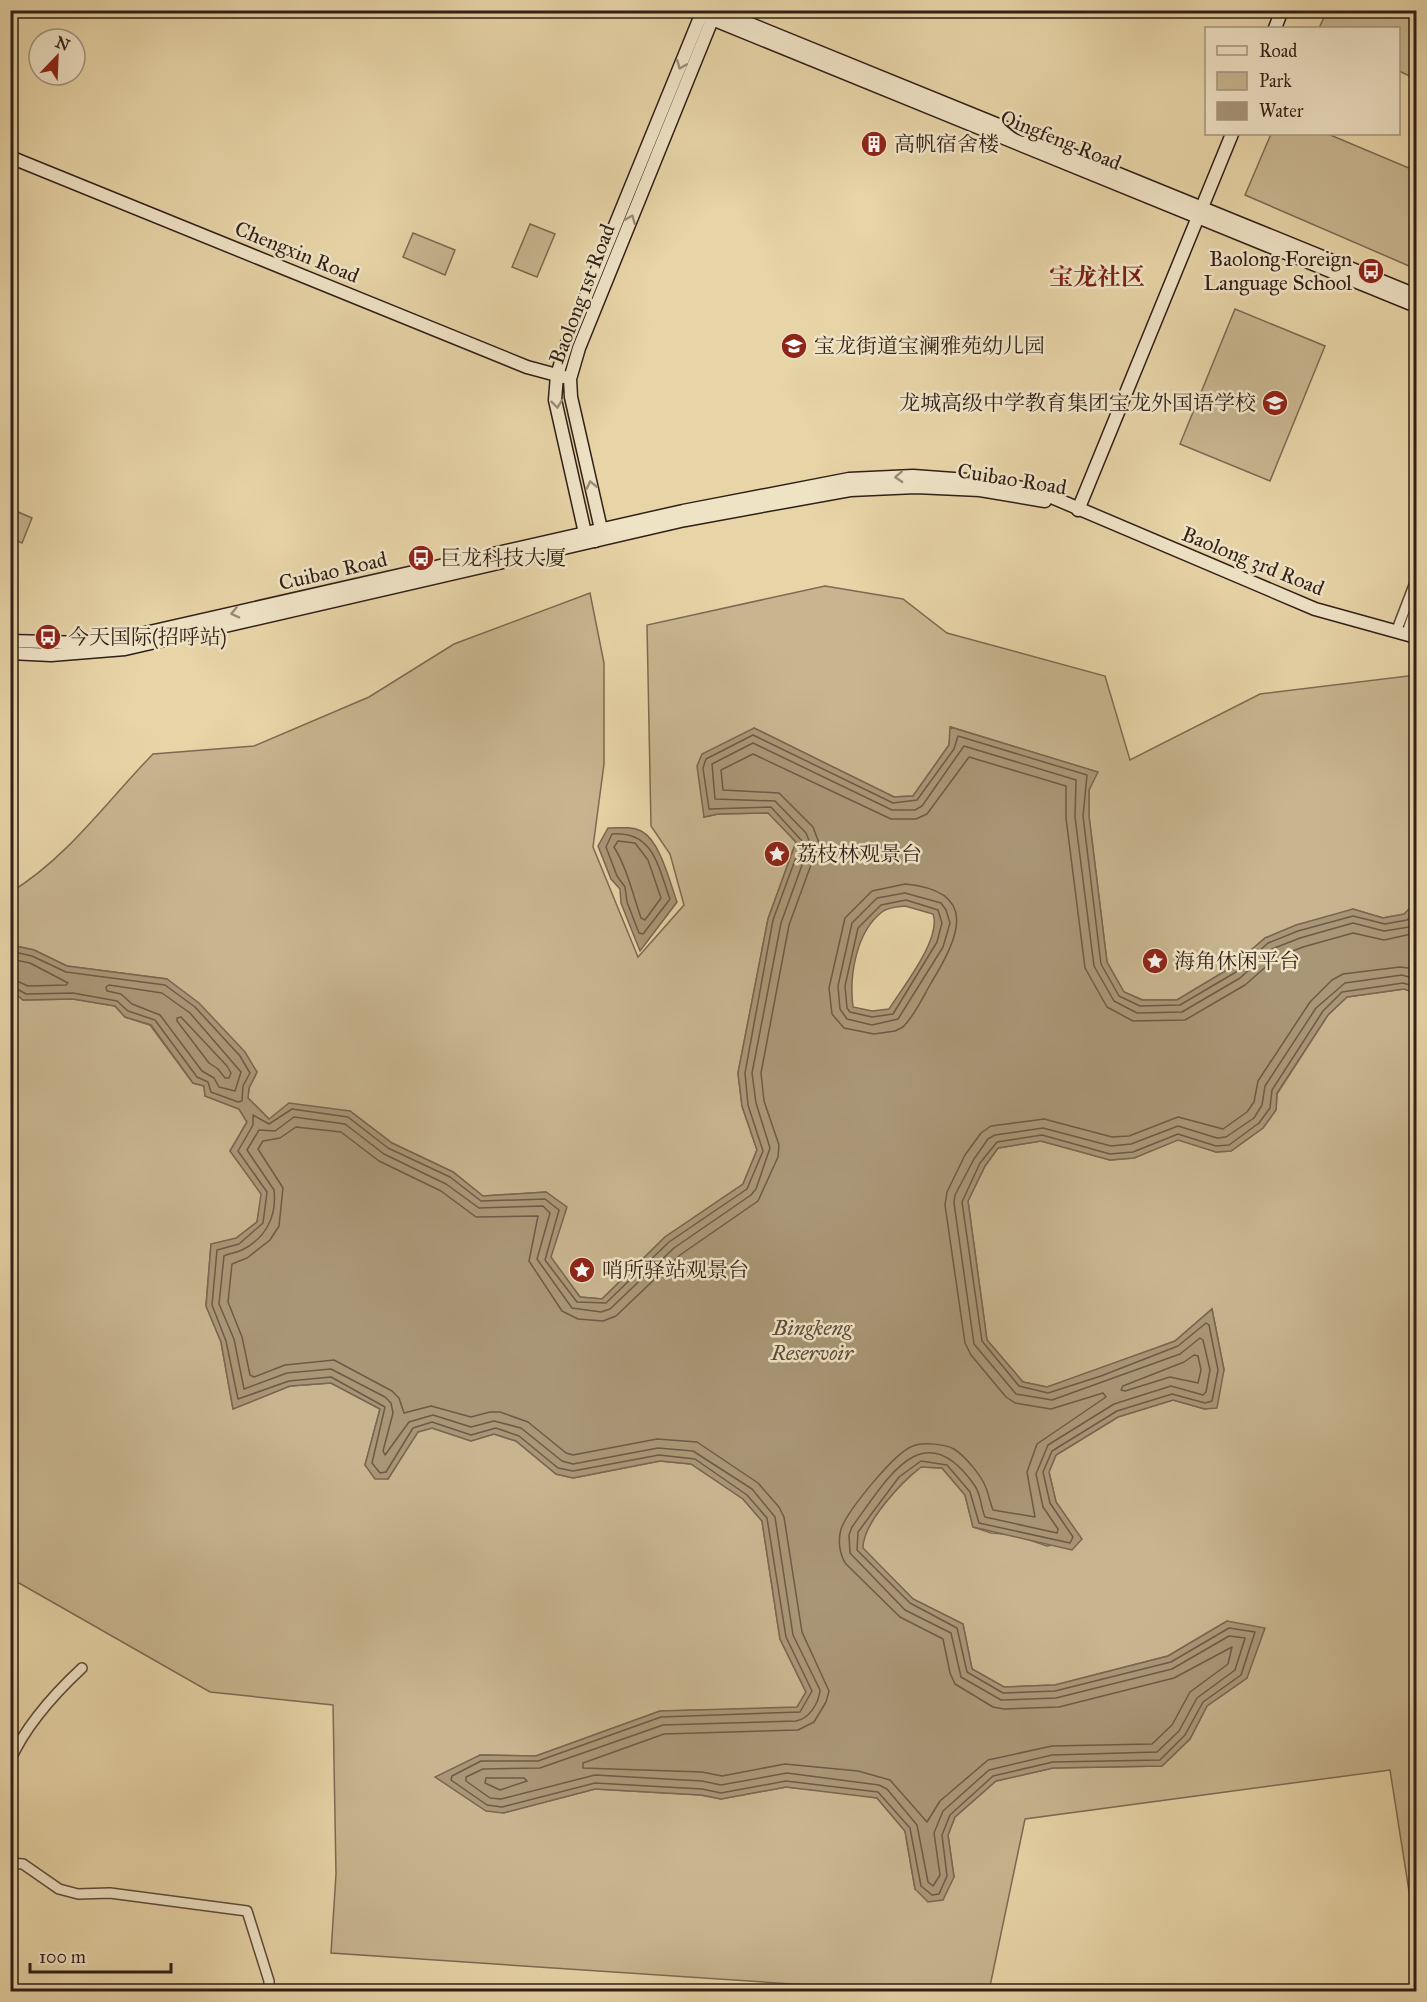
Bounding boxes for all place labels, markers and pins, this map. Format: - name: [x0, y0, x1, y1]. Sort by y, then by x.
- building icon: 高帆宿舍楼: [859, 129, 889, 159]
- place label: 高帆宿舍楼: [894, 131, 999, 157]
- place label: Baolong Foreign Language School: [1204, 246, 1352, 296]
- bus stop icon: Baolong Foreign Language School: [1356, 256, 1386, 286]
- school or university icon: 宝龙街道宝澜雅苑幼儿园: [779, 331, 809, 361]
- place label: 宝龙街道宝澜雅苑幼儿园: [814, 333, 1045, 359]
- school or university icon: 龙城高级中学教育集团宝龙外国语学校: [1260, 388, 1290, 418]
- place label: 龙城高级中学教育集团宝龙外国语学校: [899, 390, 1256, 416]
- bus stop icon: 巨龙科技大厦: [406, 543, 436, 573]
- place label: 巨龙科技大厦: [440, 545, 566, 571]
- bus stop icon: 今天国际(招呼站): [33, 622, 63, 652]
- place label: 今天国际(招呼站): [68, 624, 227, 650]
- place icon: 荔枝林观景台: [762, 839, 792, 869]
- place label: 荔枝林观景台: [796, 841, 922, 867]
- place icon: 海角休闲平台: [1140, 946, 1170, 976]
- place label: 海角休闲平台: [1174, 948, 1300, 974]
- place icon: 哨所驿站观景台: [567, 1255, 597, 1285]
- place label: 哨所驿站观景台: [602, 1257, 749, 1283]

